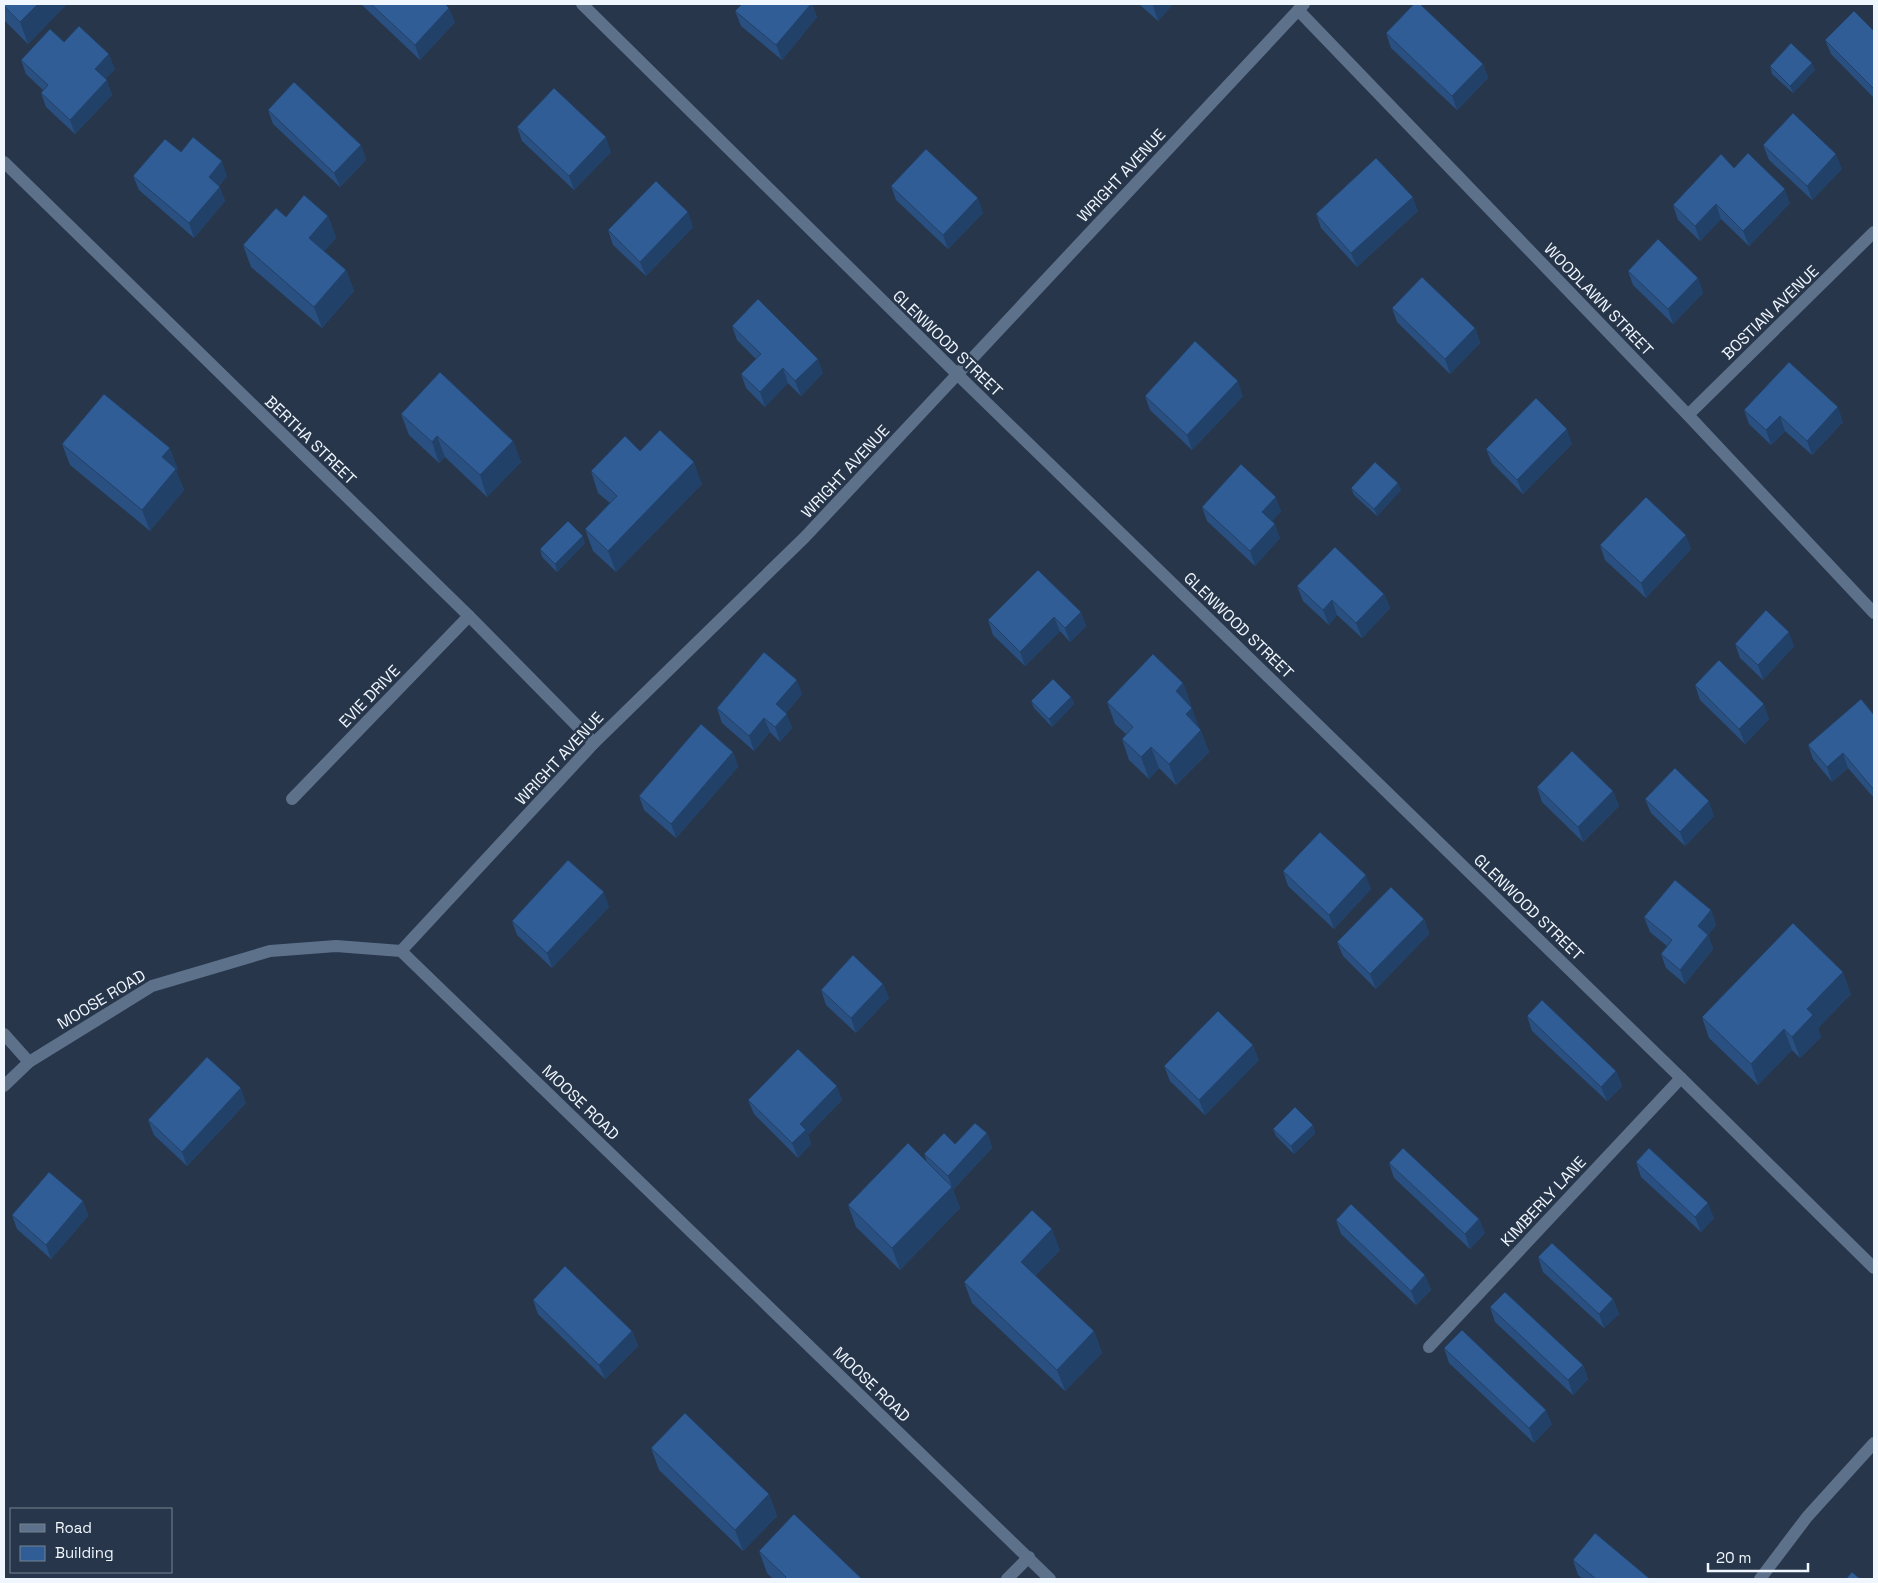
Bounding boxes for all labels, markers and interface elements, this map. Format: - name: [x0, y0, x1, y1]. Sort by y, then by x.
- street label: WRIGHT AVENUE: [1073, 124, 1170, 227]
- street label: WOODLAWN STREET: [1539, 239, 1658, 360]
- street label: BOSTIAN AVENUE: [1717, 261, 1823, 364]
- street label: GLENWOOD STREET: [888, 286, 1007, 401]
- street label: BERTHA STREET: [260, 391, 361, 489]
- street label: WRIGHT AVENUE: [797, 420, 894, 523]
- street label: GLENWOOD STREET: [1179, 568, 1298, 683]
- street label: EVIE DRIVE: [334, 660, 405, 732]
- street label: WRIGHT AVENUE: [511, 707, 608, 810]
- street label: GLENWOOD STREET: [1469, 850, 1588, 965]
- street label: MOOSE ROAD: [53, 965, 149, 1034]
- street label: MOOSE ROAD: [538, 1060, 624, 1144]
- street label: KIMBERLY LANE: [1496, 1152, 1591, 1251]
- street label: MOOSE ROAD: [829, 1342, 915, 1426]
- legend: [10, 1508, 172, 1573]
- text: Road: [55, 1518, 92, 1537]
- scale bar: [1708, 1540, 1808, 1572]
- text: Building: [55, 1543, 114, 1562]
- text: 20 m: [1716, 1548, 1751, 1567]

